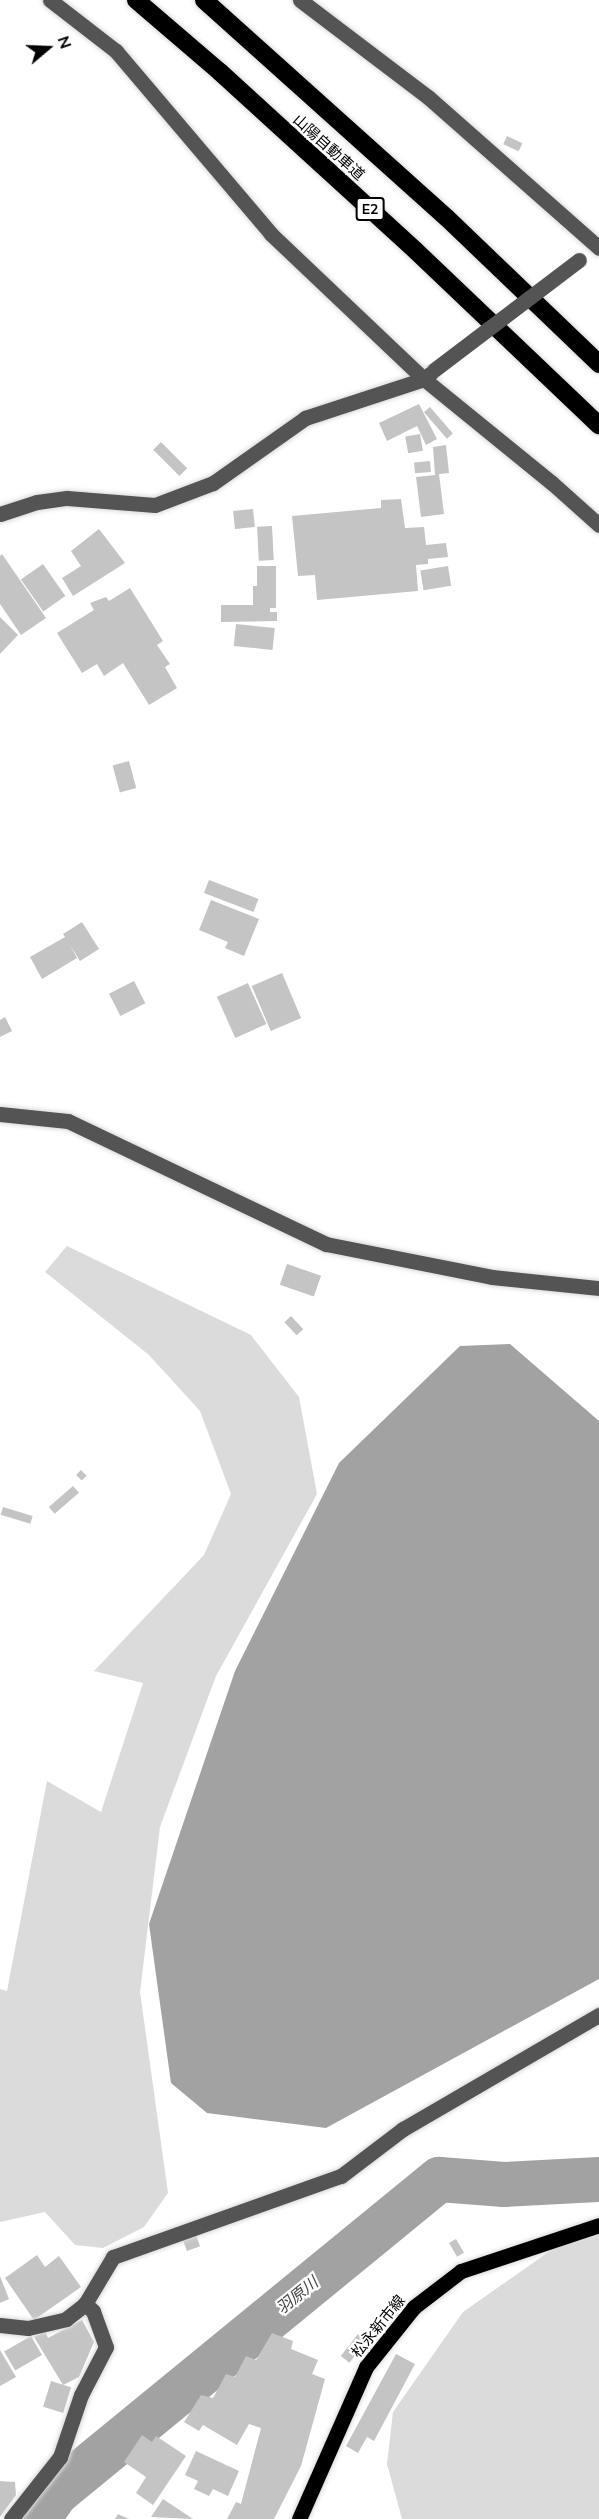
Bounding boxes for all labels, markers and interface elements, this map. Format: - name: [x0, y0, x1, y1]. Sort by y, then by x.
- north arrow: [18, 18, 78, 78]
- text: N: [54, 33, 76, 51]
- street label: 山陽自動車道: [290, 110, 368, 184]
- road number: E2: [355, 198, 385, 220]
- water label: 羽原川: [272, 2272, 322, 2318]
- street label: 松永新市線: [347, 2291, 409, 2361]

